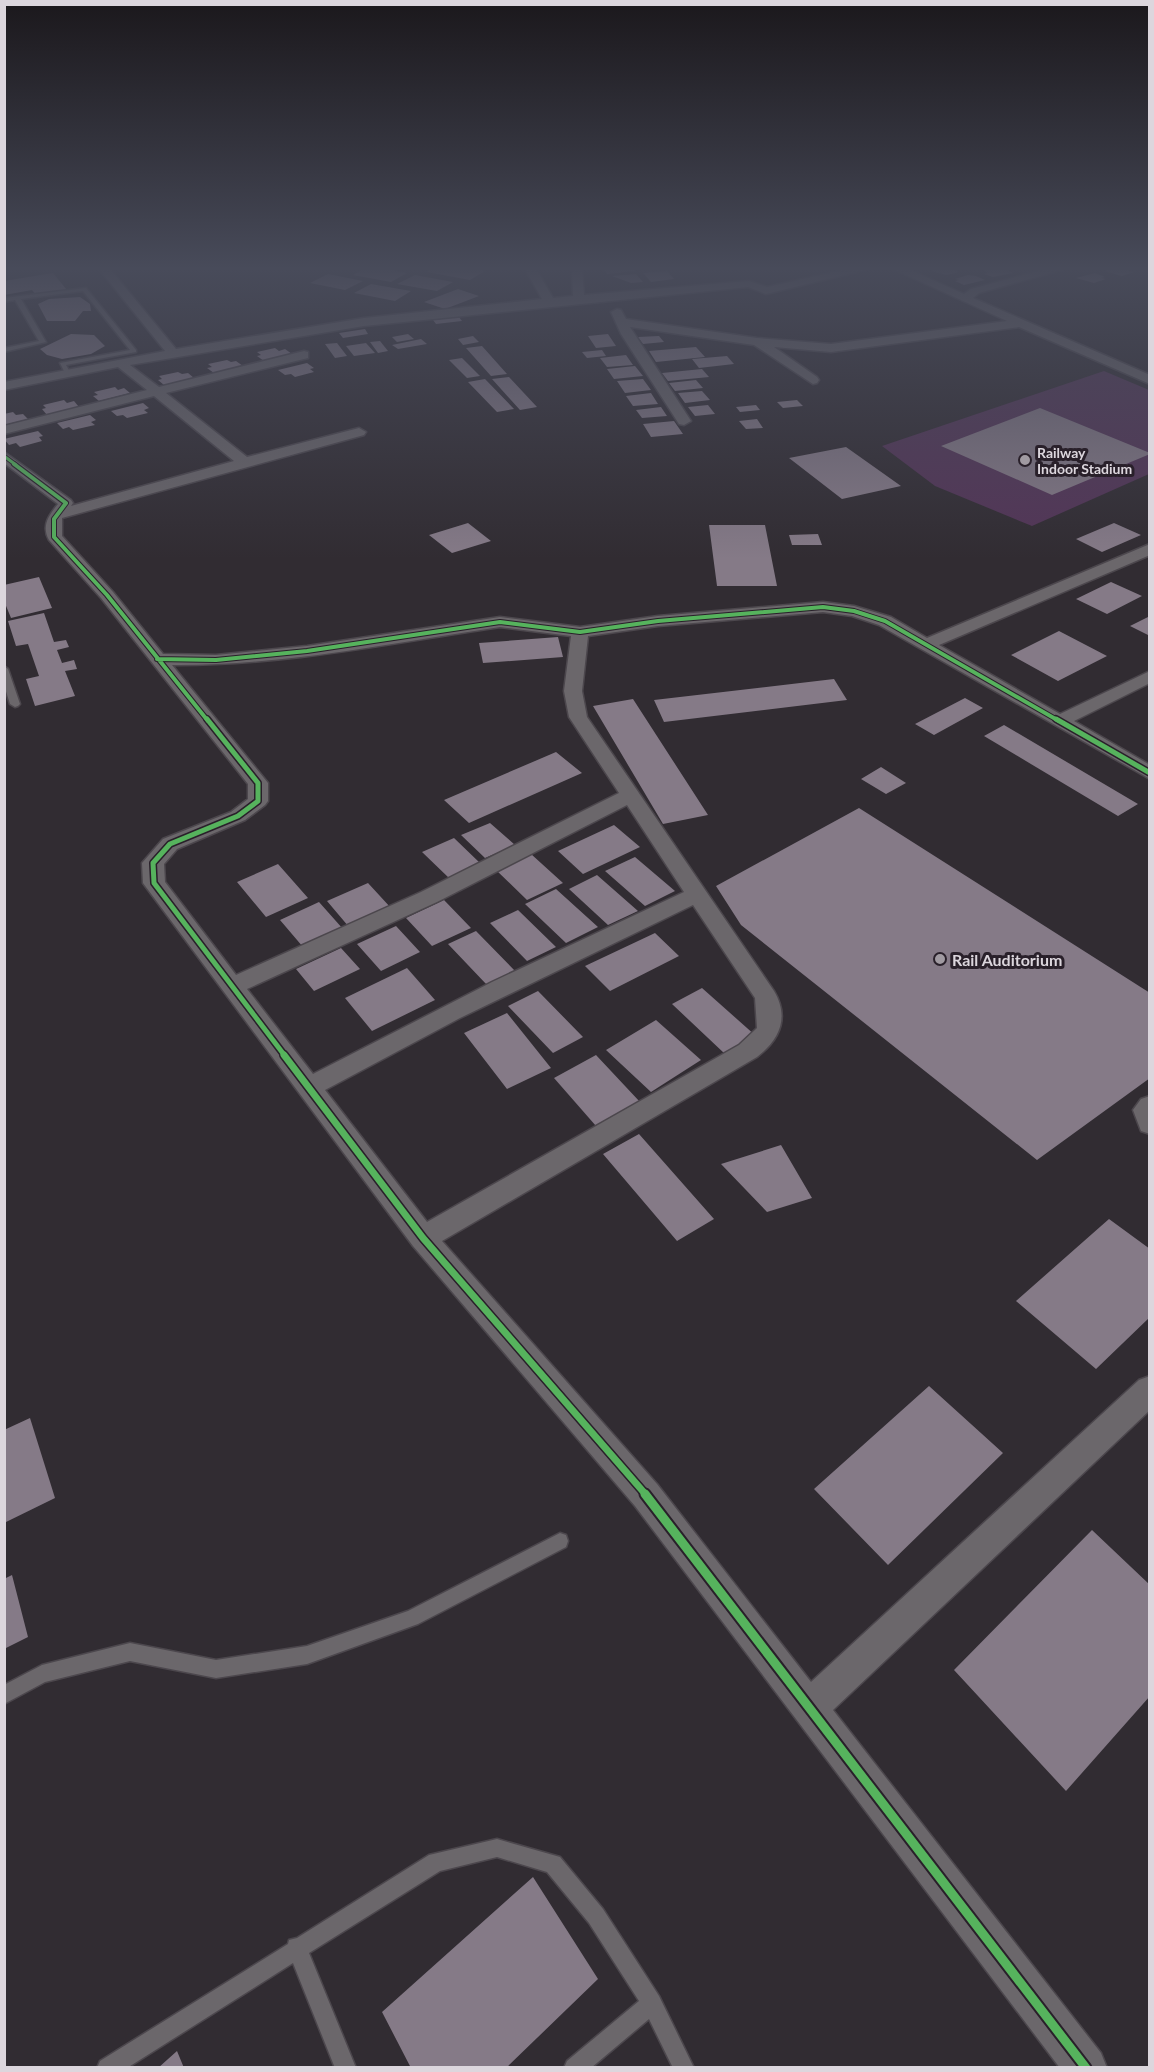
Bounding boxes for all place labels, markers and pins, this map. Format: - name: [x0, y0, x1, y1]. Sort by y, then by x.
- place label: Railway Indoor Stadium: [1037, 444, 1132, 477]
- marker: Railway Indoor Stadium: [1018, 453, 1032, 467]
- place label: Rail Auditorium: [952, 950, 1062, 969]
- marker: Rail Auditorium: [933, 952, 947, 966]

